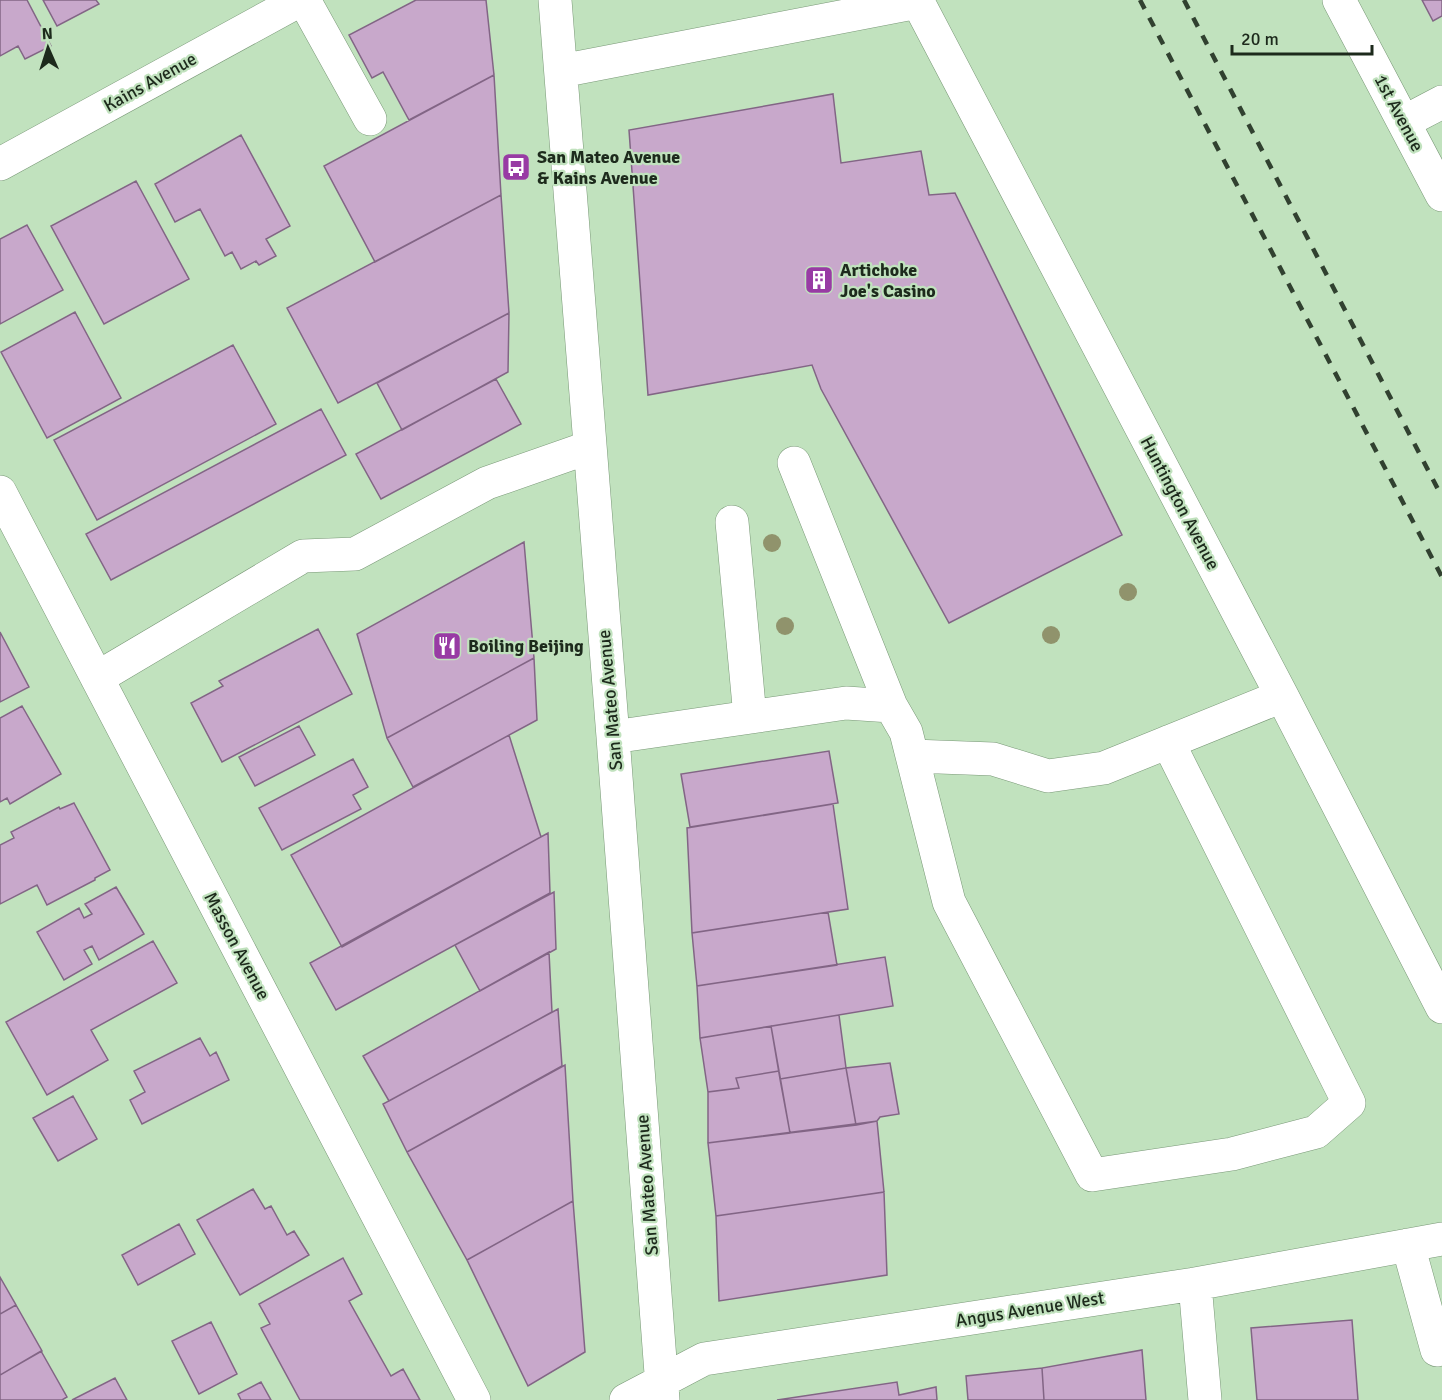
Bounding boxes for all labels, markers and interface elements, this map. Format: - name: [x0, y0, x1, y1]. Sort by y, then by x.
- north arrow: [18, 18, 78, 78]
- scale bar: [1232, 18, 1372, 56]
- text: N: [41, 24, 53, 44]
- text: 20 m: [1241, 28, 1279, 50]
- street label: Kains Avenue: [100, 47, 200, 117]
- street label: 1st Avenue: [1370, 71, 1428, 155]
- place label: San Mateo Avenue & Kains Avenue: [537, 146, 680, 189]
- bus stop icon: San Mateo Avenue & Kains Avenue: [500, 151, 532, 183]
- place label: Artichoke Joe's Casino: [840, 259, 936, 302]
- building icon: Artichoke Joe's Casino: [803, 264, 835, 296]
- street label: Huntington Avenue: [1136, 432, 1224, 574]
- street label: San Mateo Avenue: [593, 629, 627, 771]
- restaurant icon: Boiling Beijing: [431, 630, 463, 662]
- place label: Boiling Beijing: [468, 635, 584, 657]
- street label: Masson Avenue: [199, 888, 275, 1004]
- street label: San Mateo Avenue: [631, 1114, 663, 1256]
- street label: Angus Avenue West: [954, 1286, 1106, 1332]

